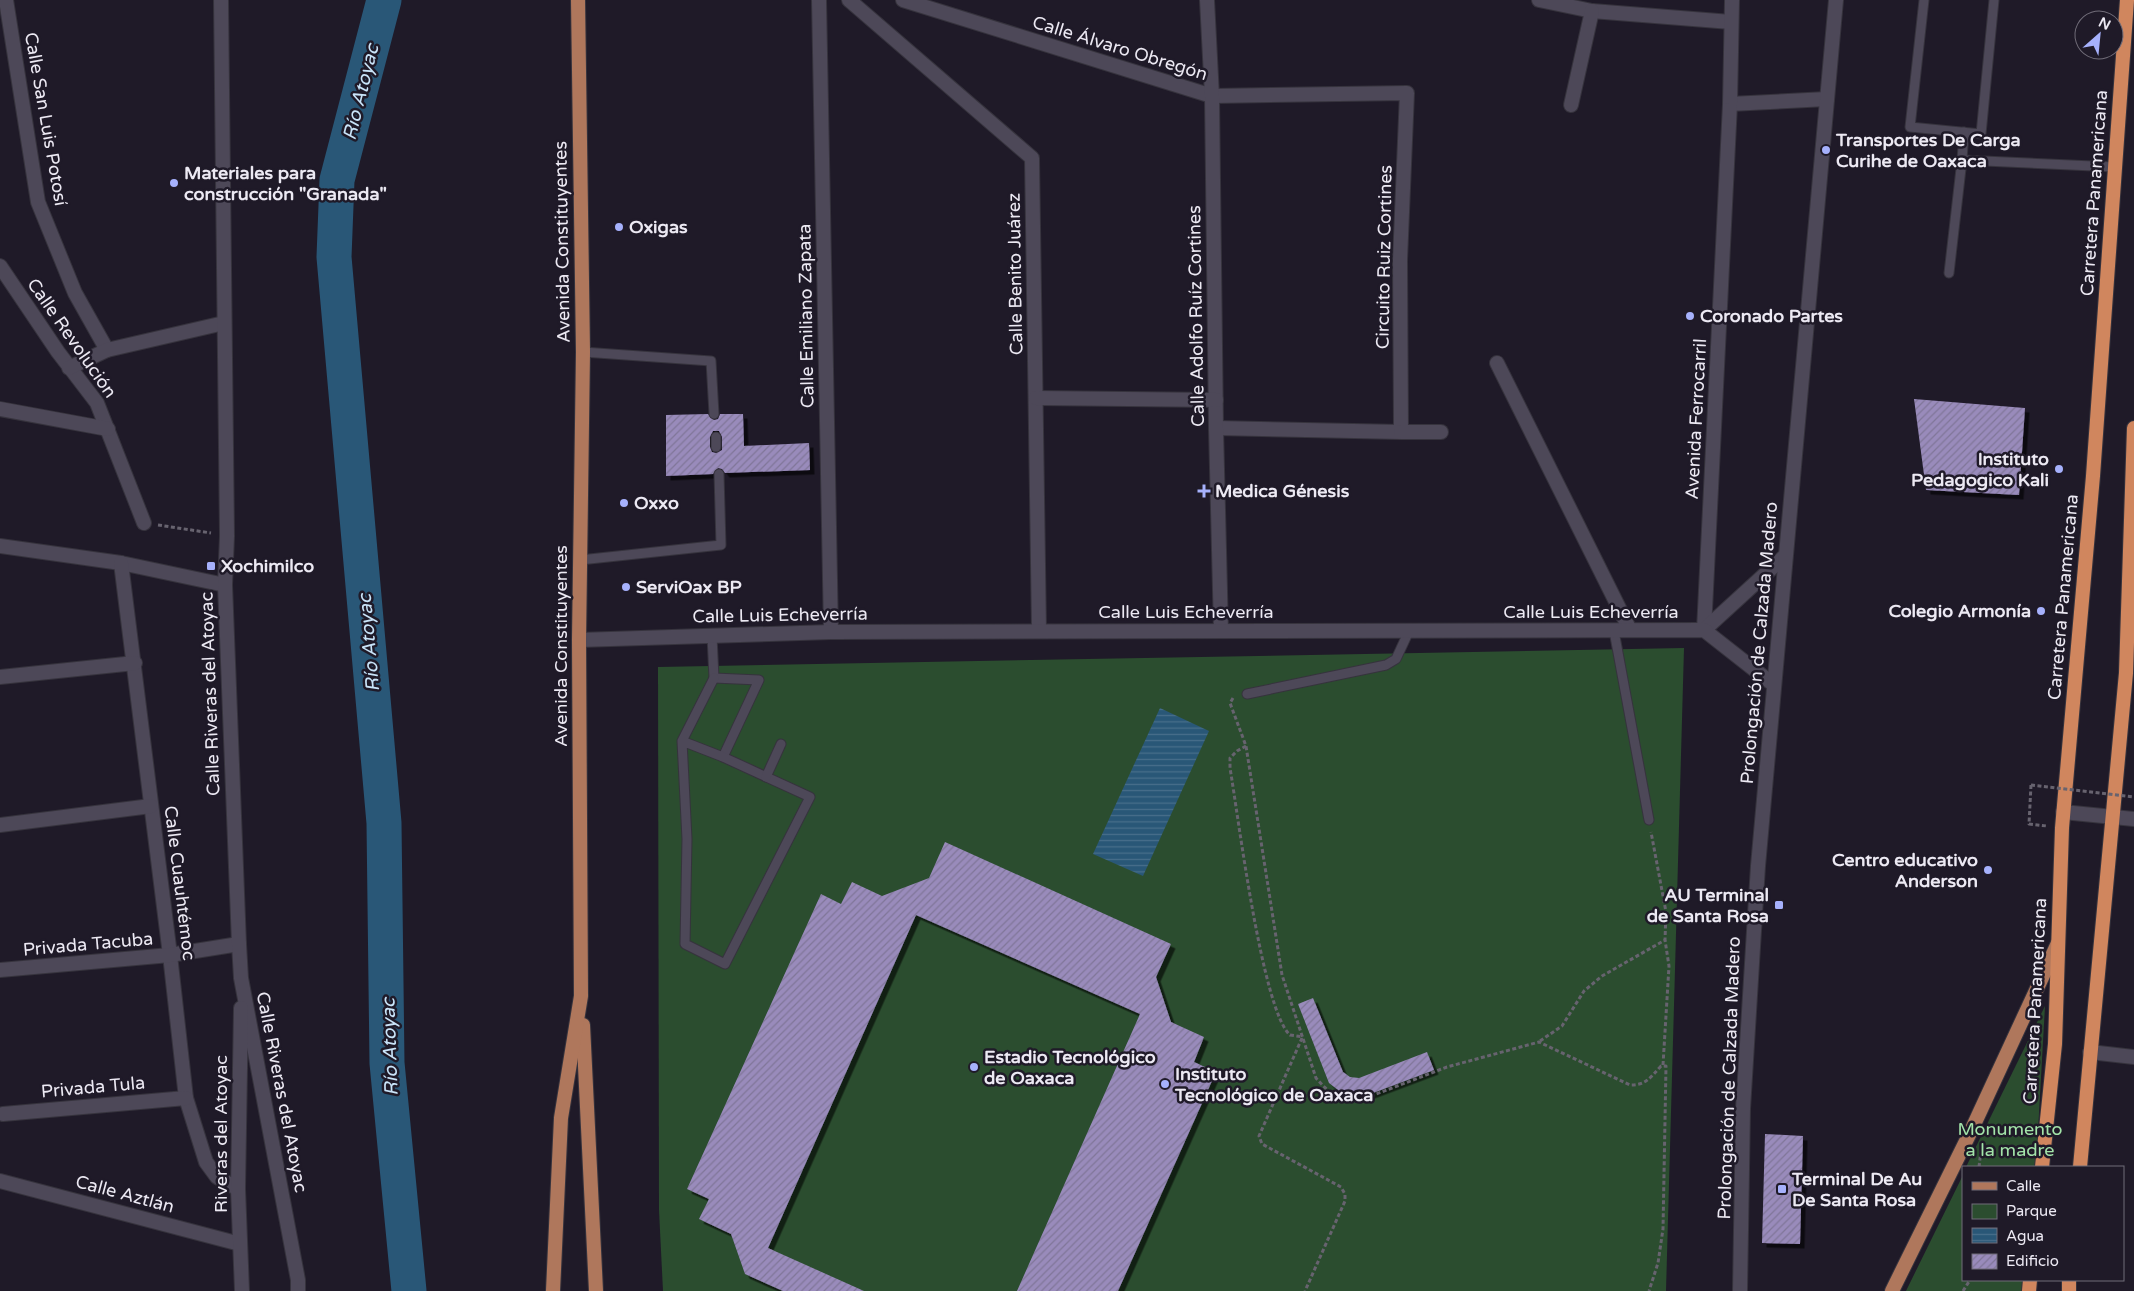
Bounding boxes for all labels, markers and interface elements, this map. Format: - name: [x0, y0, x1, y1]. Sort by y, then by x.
- north arrow: [2074, 10, 2124, 60]
- street label: Calle Álvaro Obregón: [1030, 11, 1210, 85]
- text: N: [2096, 14, 2114, 34]
- street label: Calle San Luis Potosí: [20, 30, 72, 208]
- water label: Río Atoyac: [338, 40, 384, 142]
- street label: Carretera Panamericana: [2076, 89, 2112, 297]
- place label: Transportes De Carga Curihe de Oaxaca: [1835, 129, 2021, 172]
- street label: Avenida Constituyentes: [549, 141, 575, 343]
- marker: Transportes De Carga Curihe de Oaxaca: [1820, 144, 1832, 156]
- place label: Materiales para construcción "Granada": [184, 162, 387, 205]
- street label: Circuito Ruiz Cortines: [1371, 165, 1397, 349]
- marker: Materiales para construcción "Granada": [168, 177, 180, 189]
- street label: Calle Benito Juárez: [1003, 193, 1027, 355]
- street label: Calle Adolfo Ruíz Cortines: [1183, 205, 1209, 427]
- place label: Oxigas: [629, 216, 688, 238]
- marker: Oxigas: [613, 221, 625, 233]
- street label: Calle Emiliano Zapata: [793, 224, 819, 408]
- street label: Calle Revolución: [23, 274, 121, 402]
- place label: Coronado Partes: [1700, 305, 1843, 327]
- marker: Coronado Partes: [1684, 310, 1696, 322]
- street label: Avenida Ferrocarril: [1681, 338, 1711, 500]
- place label: Instituto Pedagogico Kali: [1911, 448, 2049, 491]
- marker: Instituto Pedagogico Kali: [2053, 463, 2065, 475]
- place label: Medica Génesis: [1215, 480, 1350, 502]
- marker: Medica Génesis: [1197, 484, 1211, 498]
- place label: Oxxo: [634, 492, 679, 514]
- street label: Carretera Panamericana: [2043, 493, 2083, 701]
- marker: Oxxo: [618, 497, 630, 509]
- street label: Prolongación de Calzada Madero: [1736, 501, 1782, 785]
- street label: Avenida Constituyentes: [550, 545, 572, 747]
- place label: Xochimilco: [221, 555, 314, 577]
- marker: Xochimilco: [205, 560, 217, 572]
- place label: ServiOax BP: [636, 576, 742, 598]
- marker: ServiOax BP: [620, 581, 632, 593]
- water label: Río Atoyac: [354, 591, 384, 693]
- street label: Calle Riveras del Atoyac: [195, 592, 225, 796]
- place label: Colegio Armonía: [1888, 600, 2031, 622]
- street label: Calle Luis Echeverría: [1098, 601, 1274, 623]
- street label: Calle Luis Echeverría: [1503, 601, 1679, 623]
- street label: Calle Luis Echeverría: [692, 602, 868, 628]
- marker: Colegio Armonía: [2035, 605, 2047, 617]
- street label: Calle Cuauhtémoc: [160, 804, 200, 962]
- place label: Centro educativo Anderson: [1832, 849, 1978, 892]
- marker: Centro educativo Anderson: [1982, 864, 1994, 876]
- place label: AU Terminal de Santa Rosa: [1647, 884, 1769, 927]
- street label: Carretera Panamericana: [2019, 897, 2051, 1105]
- marker: AU Terminal de Santa Rosa: [1773, 899, 1785, 911]
- street label: Privada Tacuba: [22, 927, 154, 961]
- street label: Prolongación de Calzada Madero: [1713, 936, 1745, 1220]
- street label: Calle Riveras del Atoyac: [252, 990, 312, 1194]
- water label: Río Atoyac: [377, 996, 403, 1096]
- place label: Estadio Tecnológico de Oaxaca: [984, 1046, 1156, 1089]
- street label: Riveras del Atoyac: [210, 1055, 232, 1213]
- marker: Estadio Tecnológico de Oaxaca: [968, 1061, 980, 1073]
- place label: Instituto Tecnológico de Oaxaca: [1174, 1063, 1373, 1106]
- street label: Privada Tula: [40, 1071, 146, 1103]
- marker: Instituto Tecnológico de Oaxaca: [1159, 1078, 1171, 1090]
- park label: Monumento a la madre: [1957, 1118, 2063, 1161]
- legend: [1962, 1166, 2124, 1281]
- place label: Terminal De Au De Santa Rosa: [1791, 1168, 1922, 1211]
- street label: Calle Aztlán: [73, 1170, 177, 1218]
- text: Calle: [2006, 1177, 2041, 1195]
- marker: Terminal De Au De Santa Rosa: [1776, 1183, 1788, 1195]
- text: Parque: [2006, 1202, 2057, 1220]
- text: Agua: [2006, 1227, 2044, 1245]
- text: Edificio: [2006, 1252, 2059, 1270]

